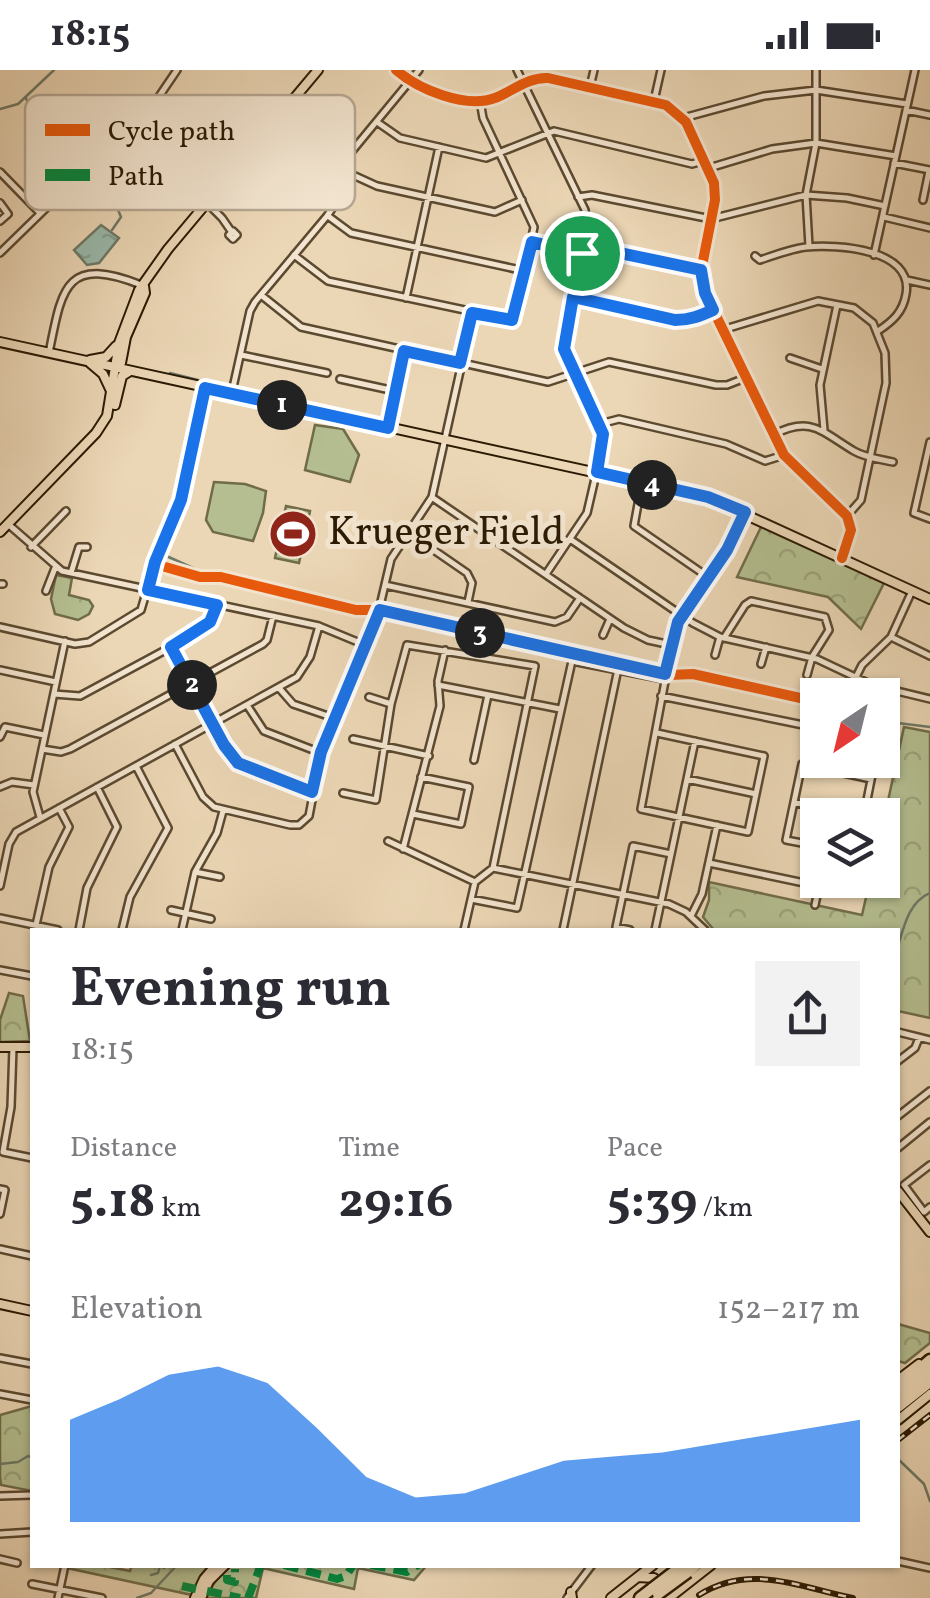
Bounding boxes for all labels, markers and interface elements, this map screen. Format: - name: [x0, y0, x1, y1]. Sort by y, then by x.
- text: 18:15: [50, 9, 130, 62]
- legend: [25, 95, 355, 210]
- text: Cycle path: [108, 113, 235, 152]
- text: Path: [108, 158, 164, 197]
- pin: [540, 211, 625, 296]
- icon: arrive: [555, 226, 610, 281]
- pin: 1: [257, 380, 307, 430]
- text: 1: [276, 385, 288, 424]
- pin: 4: [627, 460, 677, 510]
- text: 4: [644, 465, 660, 504]
- place label: Krueger Field: [328, 506, 564, 562]
- sports icon: Krueger Field: [267, 508, 319, 560]
- pin: 3: [455, 608, 505, 658]
- text: 3: [473, 613, 487, 652]
- pin: 2: [167, 660, 217, 710]
- text: 2: [185, 665, 199, 704]
- north arrow: [800, 678, 900, 778]
- map controls: [800, 678, 900, 898]
- button: layers: [800, 798, 900, 898]
- text: Evening run: [70, 953, 391, 1029]
- button: share: [755, 961, 860, 1066]
- text: 18:15: [70, 1029, 134, 1073]
- text: Distance: [70, 1129, 177, 1168]
- text: Time: [338, 1129, 400, 1168]
- text: Pace: [607, 1129, 663, 1168]
- text: 5.18: [70, 1168, 156, 1238]
- text: 29:16: [338, 1168, 453, 1238]
- text: 5:39: [607, 1168, 697, 1238]
- text: km: [156, 1189, 201, 1228]
- text: /km: [697, 1189, 753, 1228]
- text: Elevation: [70, 1288, 203, 1332]
- text: 152–217 m: [717, 1288, 860, 1332]

